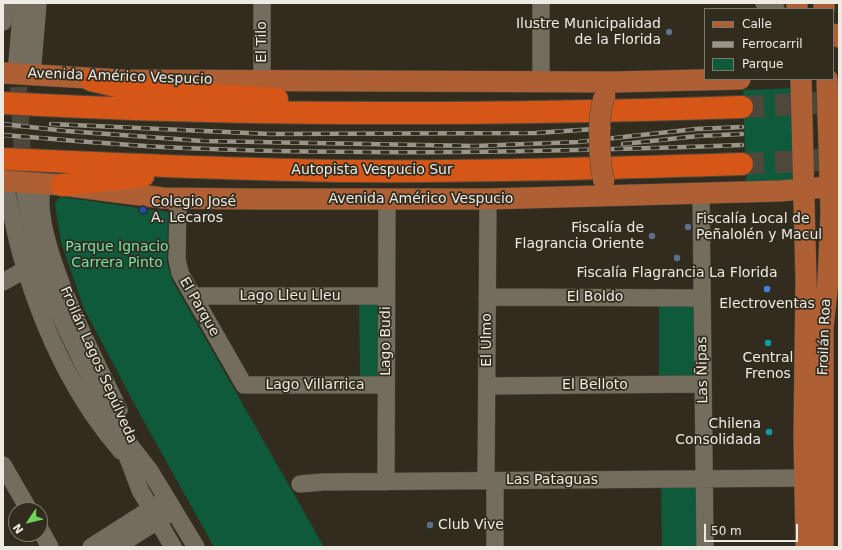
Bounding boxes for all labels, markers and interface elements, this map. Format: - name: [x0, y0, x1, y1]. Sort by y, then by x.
- legend: [704, 8, 834, 80]
- place label: Ilustre Municipalidad de la Florida: [516, 16, 661, 48]
- text: Calle: [742, 17, 772, 31]
- street label: El Tilo: [254, 21, 270, 63]
- marker: Ilustre Municipalidad de la Florida: [664, 27, 674, 37]
- text: Ferrocarril: [742, 37, 803, 51]
- text: Parque: [742, 57, 783, 71]
- street label: Avenida Américo Vespucio: [27, 65, 213, 89]
- street label: Autopista Vespucio Sur: [291, 162, 453, 178]
- street label: Avenida Américo Vespucio: [329, 191, 513, 207]
- place label: Colegio José A. Lecaros: [151, 194, 236, 226]
- marker: Colegio José A. Lecaros: [138, 205, 148, 215]
- place label: Fiscalía Local de Peñalolén y Macul: [696, 211, 822, 244]
- place label: Fiscalía de Flagrancia Oriente: [515, 220, 644, 252]
- marker: Fiscalía Local de Peñalolén y Macul: [683, 222, 693, 232]
- marker: Fiscalía de Flagrancia Oriente: [647, 231, 657, 241]
- park label: Parque Ignacio Carrera Pinto: [65, 239, 169, 272]
- marker: Fiscalía Flagrancia La Florida: [672, 253, 682, 263]
- place label: Fiscalía Flagrancia La Florida: [577, 265, 777, 281]
- street label: El Parque: [175, 274, 223, 340]
- street label: Froilán Lagos Sepúlveda: [56, 284, 140, 446]
- marker: Electroventas: [762, 284, 772, 294]
- street label: Lago Lleu Lleu: [239, 288, 341, 304]
- street label: El Boldo: [567, 289, 623, 305]
- place label: Electroventas: [719, 296, 815, 312]
- street label: Froilán Roa: [815, 298, 835, 376]
- street label: Lago Budi: [378, 306, 394, 376]
- street label: El Ulmo: [479, 313, 495, 367]
- street label: Las Ñipas: [694, 336, 712, 404]
- marker: Central Frenos: [763, 338, 773, 348]
- place label: Central Frenos: [743, 350, 793, 382]
- street label: Lago Villarrica: [265, 377, 365, 393]
- street label: El Belloto: [562, 377, 628, 393]
- place label: Chilena Consolidada: [675, 416, 761, 448]
- marker: Chilena Consolidada: [764, 427, 774, 437]
- street label: Las Pataguas: [506, 472, 598, 488]
- north arrow: [8, 502, 48, 542]
- scale bar: [706, 516, 800, 542]
- place label: Club Vive: [438, 517, 504, 533]
- marker: Club Vive: [425, 520, 435, 530]
- text: N: [11, 521, 27, 536]
- text: 50 m: [711, 524, 742, 538]

